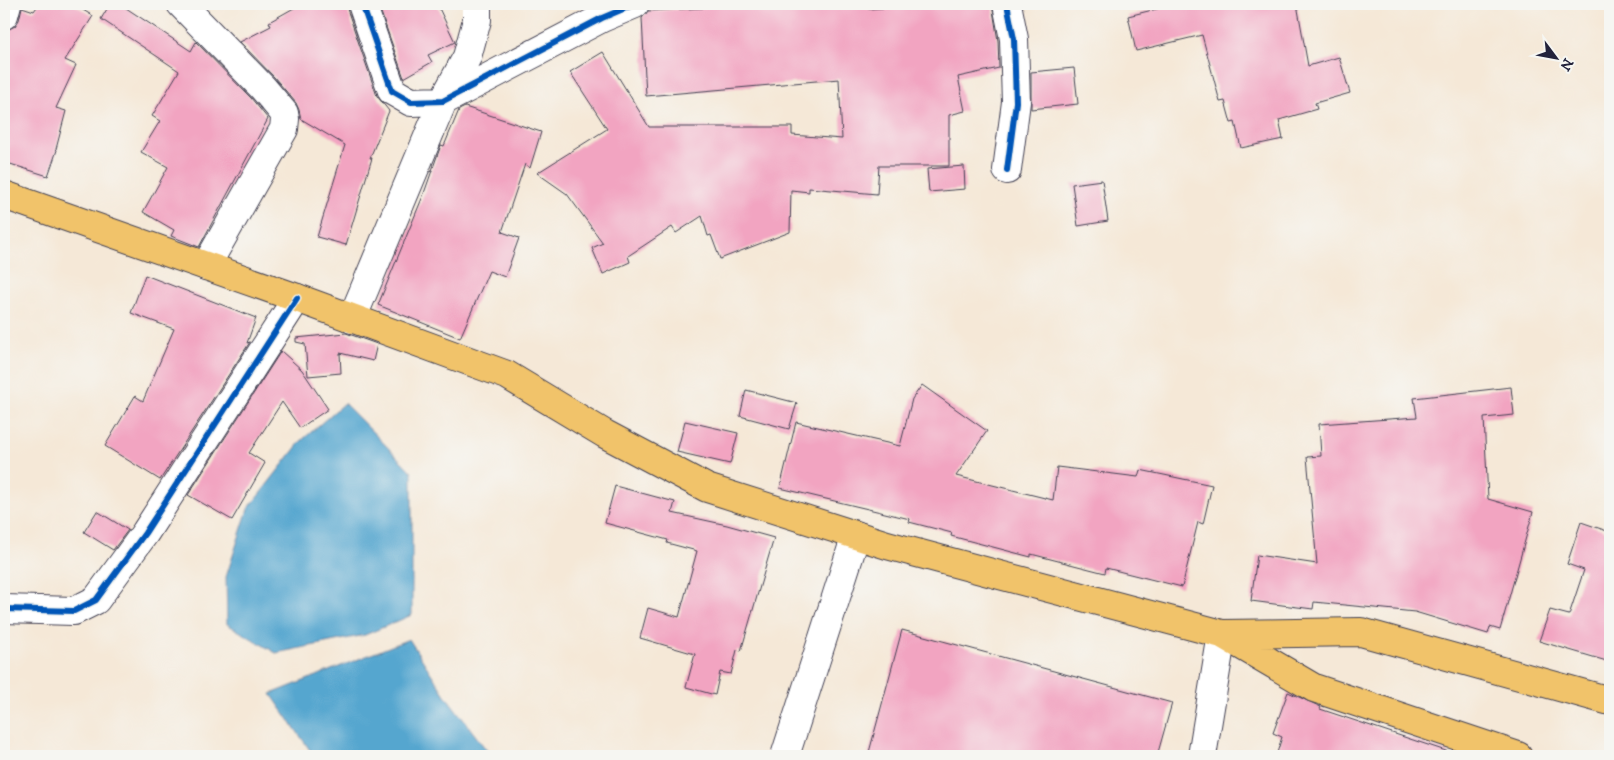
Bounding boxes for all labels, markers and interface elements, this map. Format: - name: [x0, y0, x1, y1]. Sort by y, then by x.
- north arrow: [1532, 32, 1582, 82]
- text: N: [1555, 55, 1577, 74]

